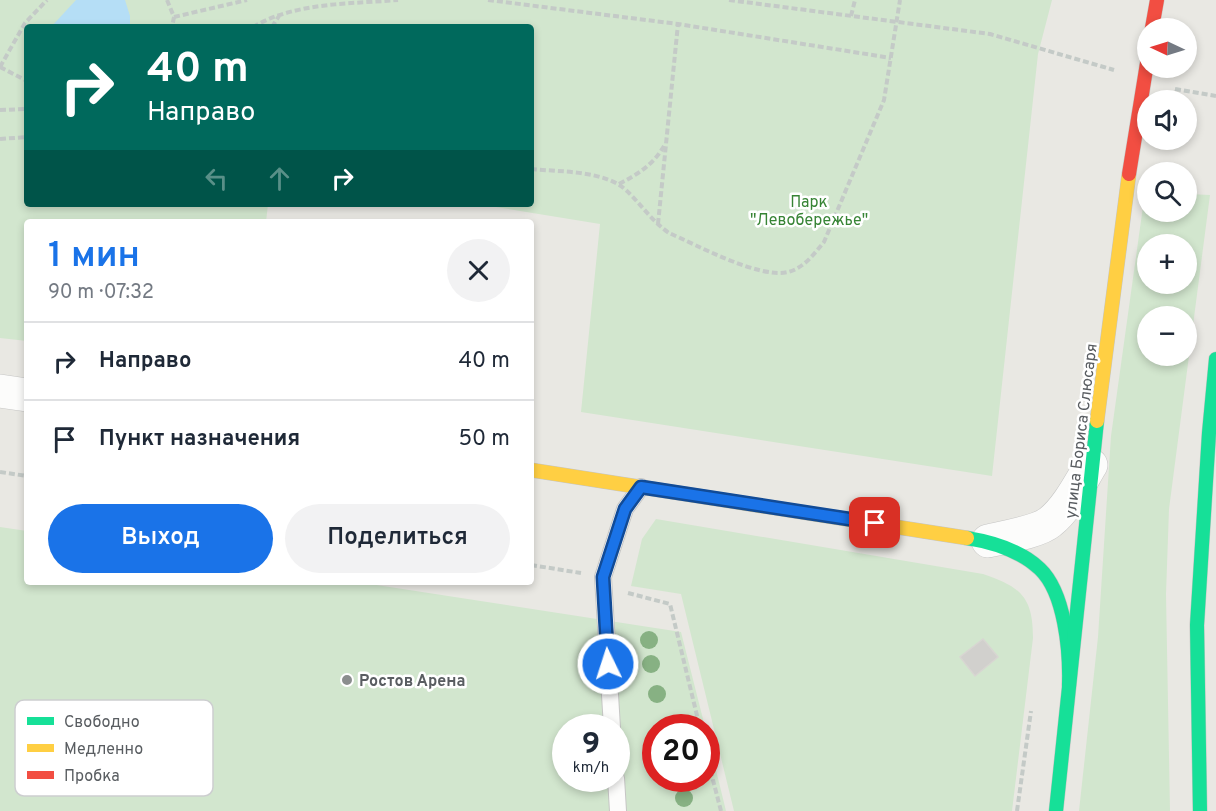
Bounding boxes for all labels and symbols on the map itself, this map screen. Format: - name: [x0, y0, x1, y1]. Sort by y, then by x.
- north arrow: [1137, 18, 1197, 78]
- park label: Парк "Левобережье": [750, 193, 868, 231]
- street label: улица Бориса Слюсаря: [1061, 342, 1103, 520]
- pin: [849, 497, 900, 548]
- position arrow: [576, 632, 640, 696]
- place label: Ростов Арена: [359, 672, 465, 692]
- marker: Ростов Арена: [340, 673, 354, 687]
- legend: [15, 700, 213, 796]
- text: Свободно: [64, 713, 140, 733]
- speed limit sign: 20: [642, 714, 720, 792]
- text: Медленно: [64, 740, 143, 760]
- text: Пробка: [64, 767, 120, 787]

